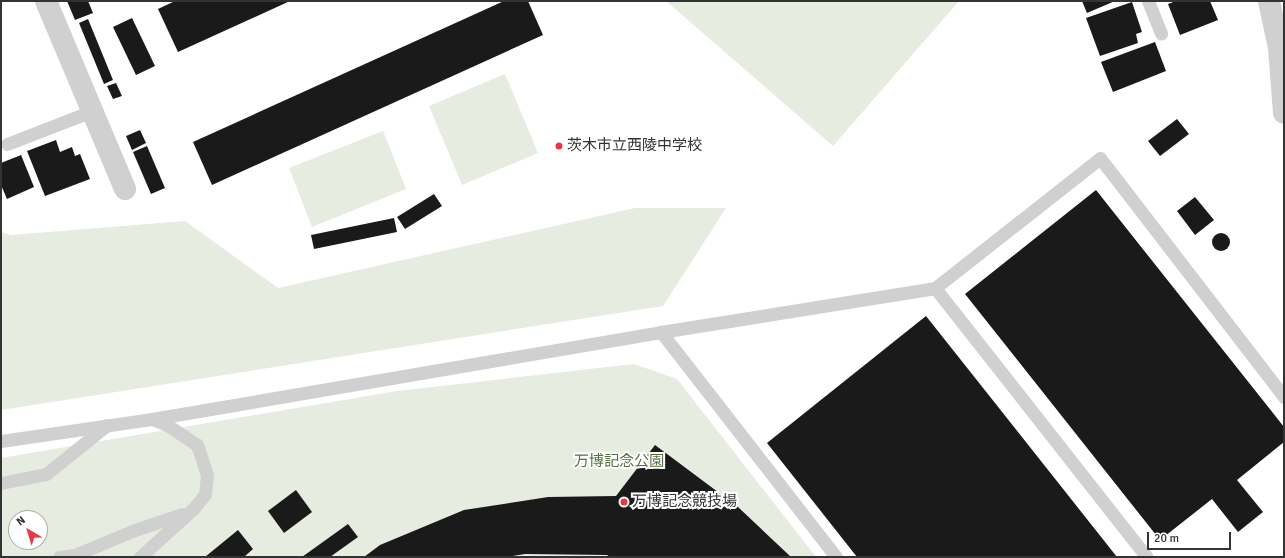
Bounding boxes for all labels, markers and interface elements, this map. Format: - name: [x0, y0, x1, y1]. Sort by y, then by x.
- place label: 茨木市立西陵中学校: [567, 137, 702, 155]
- marker: 茨木市立西陵中学校: [554, 141, 564, 151]
- park label: 万博記念公園: [574, 453, 664, 471]
- place label: 万博記念競技場: [632, 493, 737, 511]
- marker: 万博記念競技場: [619, 497, 629, 507]
- north arrow: [8, 510, 48, 550]
- text: N: [14, 513, 28, 528]
- scale bar: [1149, 524, 1233, 550]
- text: 20 m: [1154, 531, 1179, 546]

